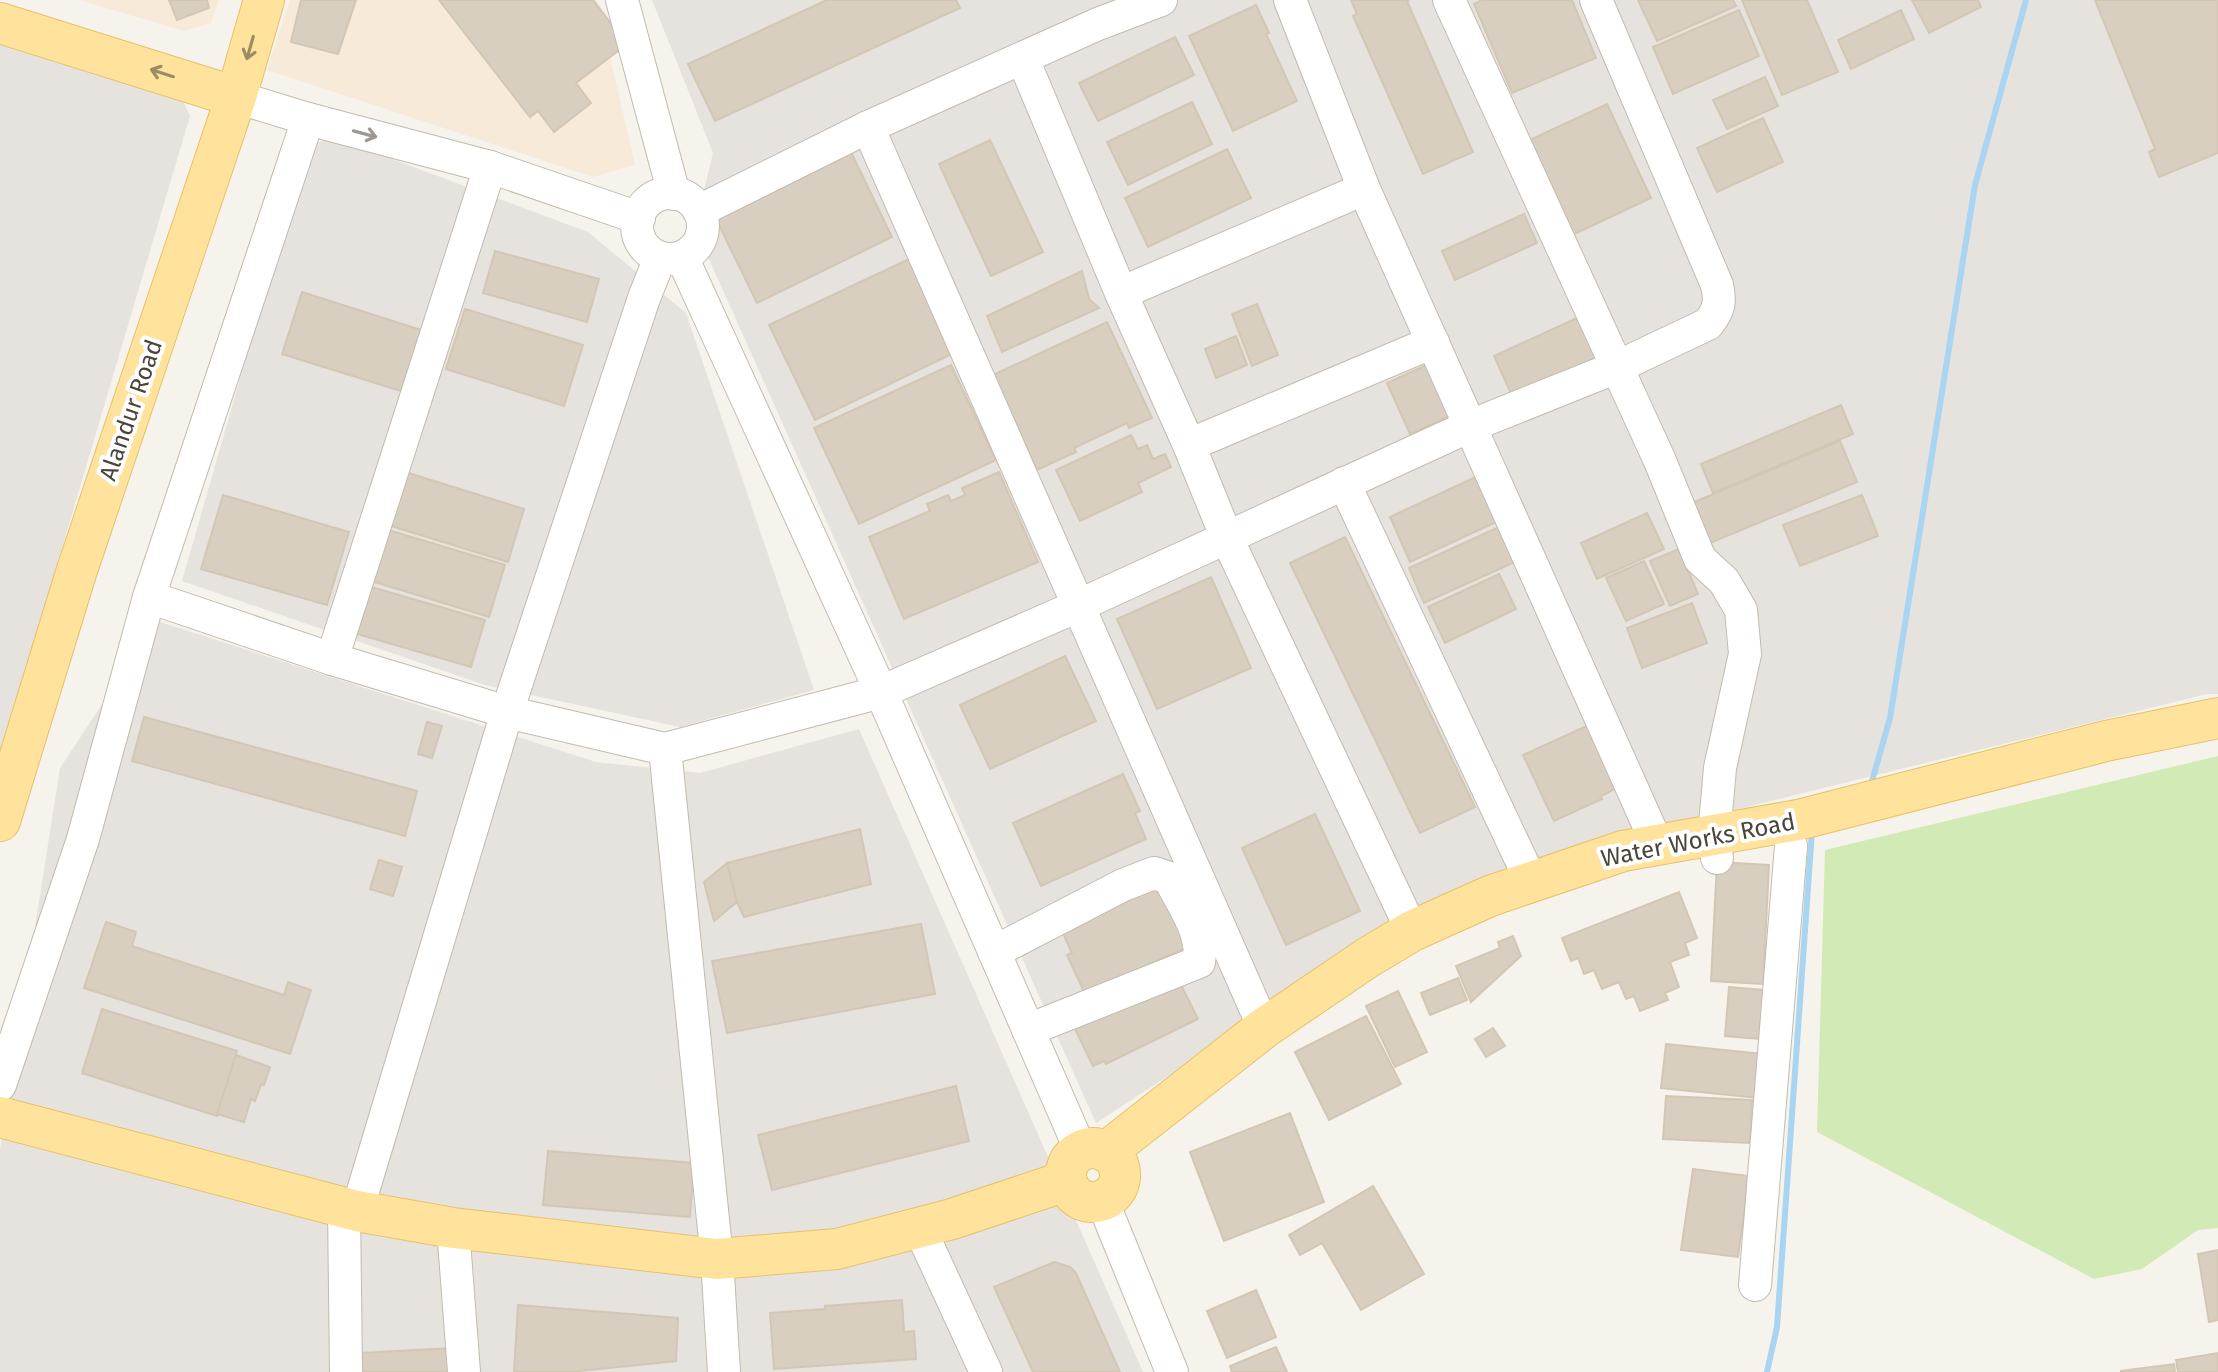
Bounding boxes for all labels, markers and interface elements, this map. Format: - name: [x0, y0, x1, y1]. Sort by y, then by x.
- one-way arrow: [242, 35, 257, 61]
- one-way arrow: [149, 65, 175, 80]
- one-way arrow: [351, 127, 377, 142]
- street label: Alandur Road: [94, 336, 168, 484]
- street label: Water Works Road: [1599, 807, 1797, 873]

